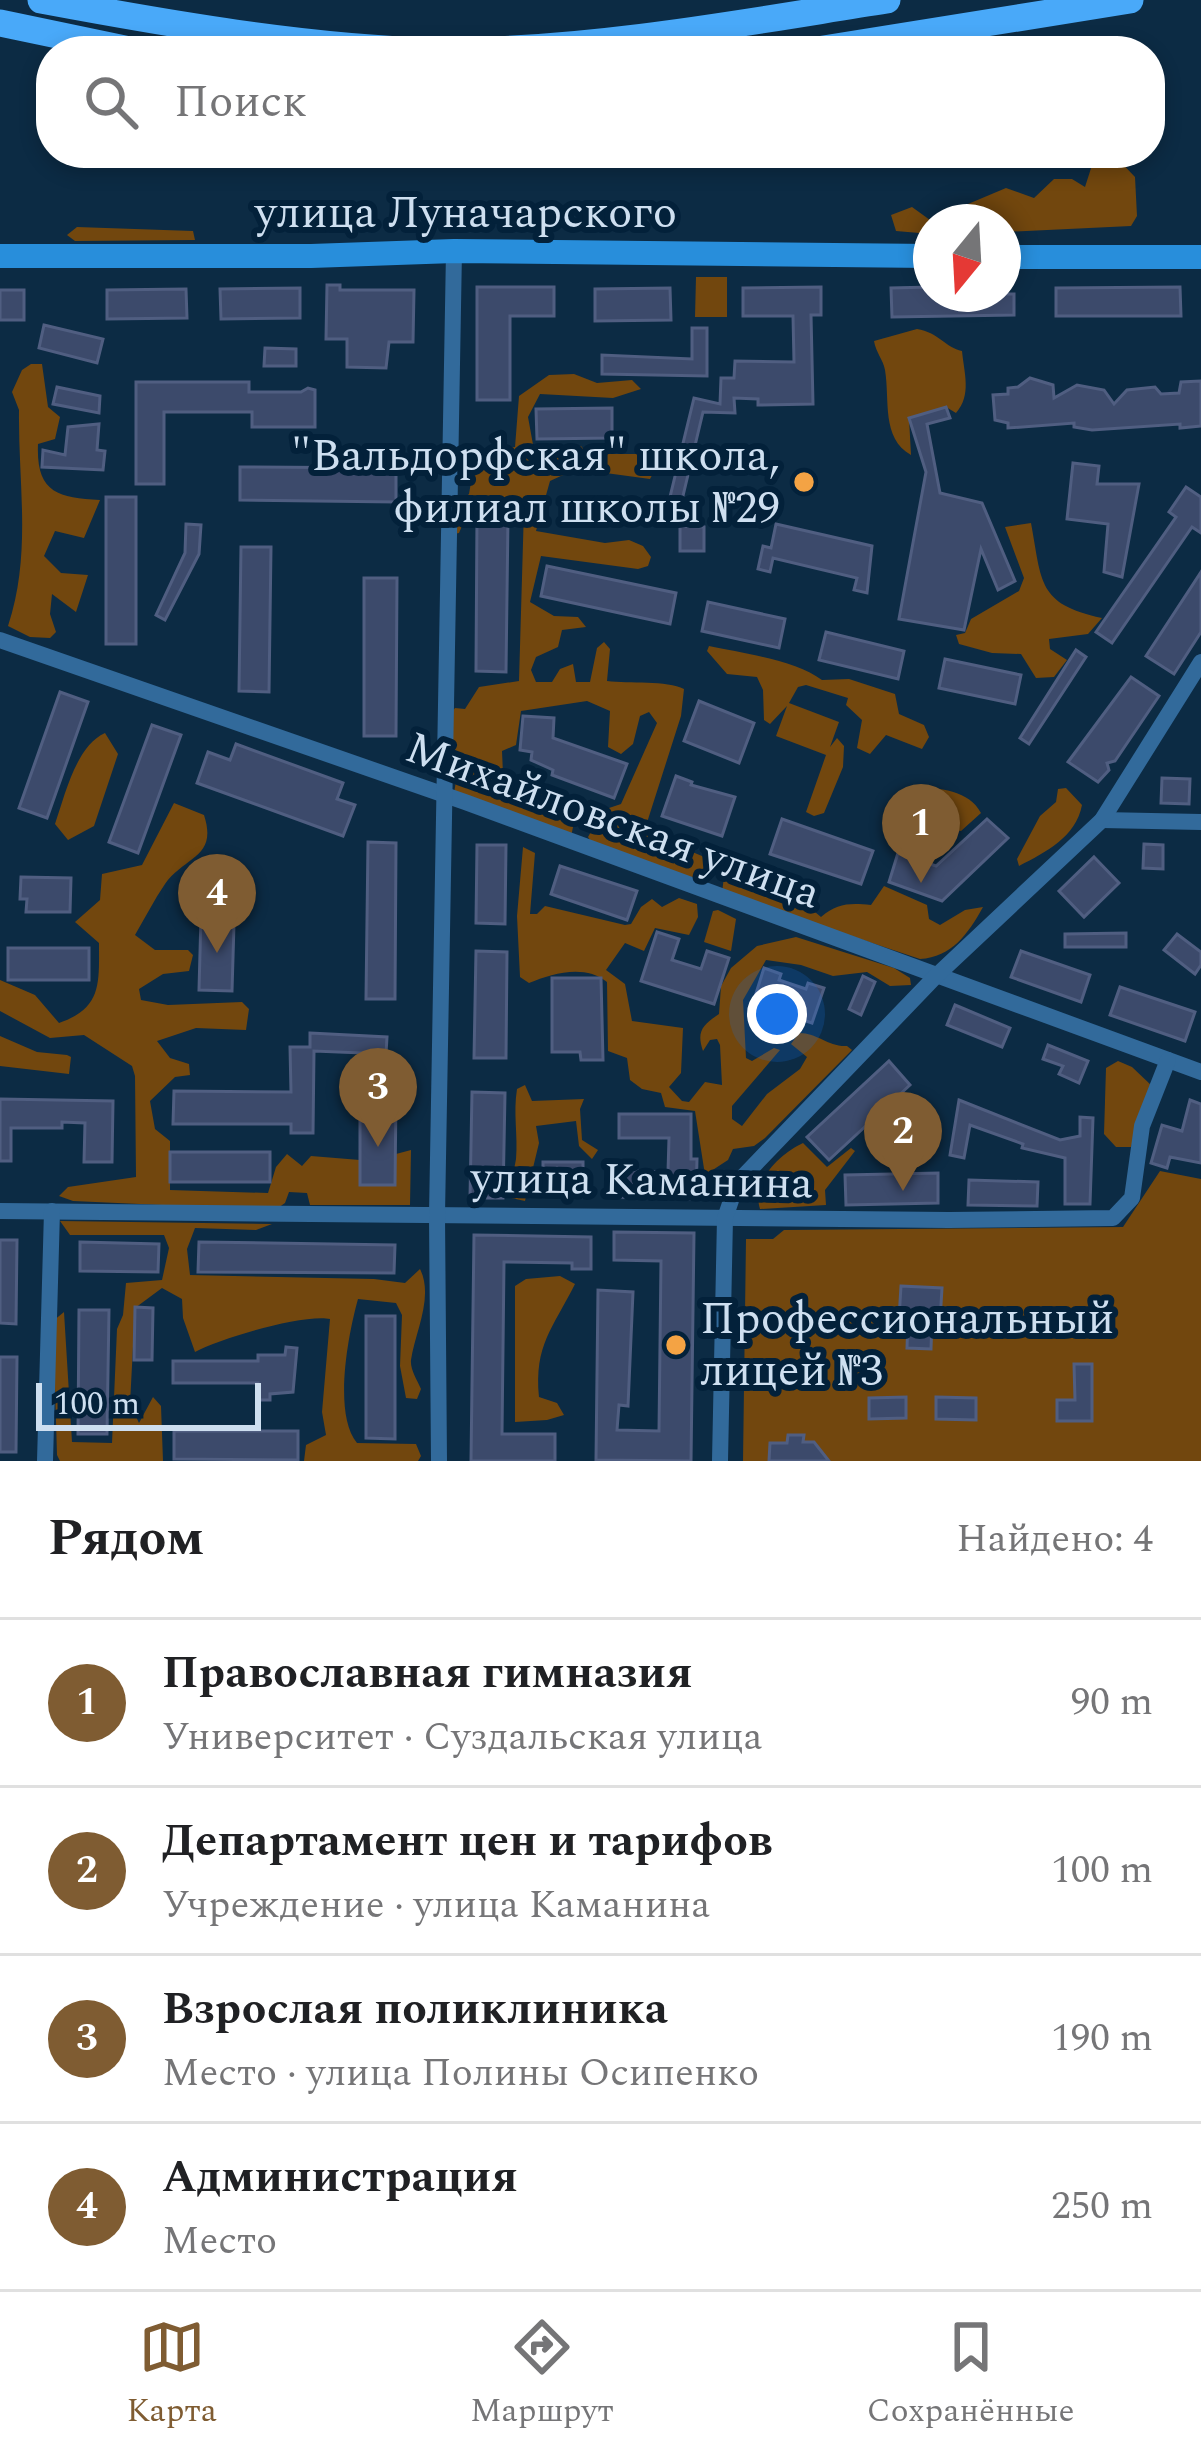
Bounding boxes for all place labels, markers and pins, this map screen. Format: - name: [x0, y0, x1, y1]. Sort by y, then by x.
- place label: "Вальдорфская" школа, филиал школы №29: [291, 422, 780, 543]
- marker: "Вальдорфская" школа, филиал школы №29: [791, 469, 817, 495]
- pin: 1: [882, 784, 960, 883]
- pin: 4: [178, 854, 256, 953]
- pin: 3: [339, 1048, 417, 1147]
- pin: 2: [864, 1092, 942, 1191]
- place label: Профессиональный лицей №3: [700, 1285, 1114, 1406]
- marker: Профессиональный лицей №3: [663, 1332, 689, 1358]

